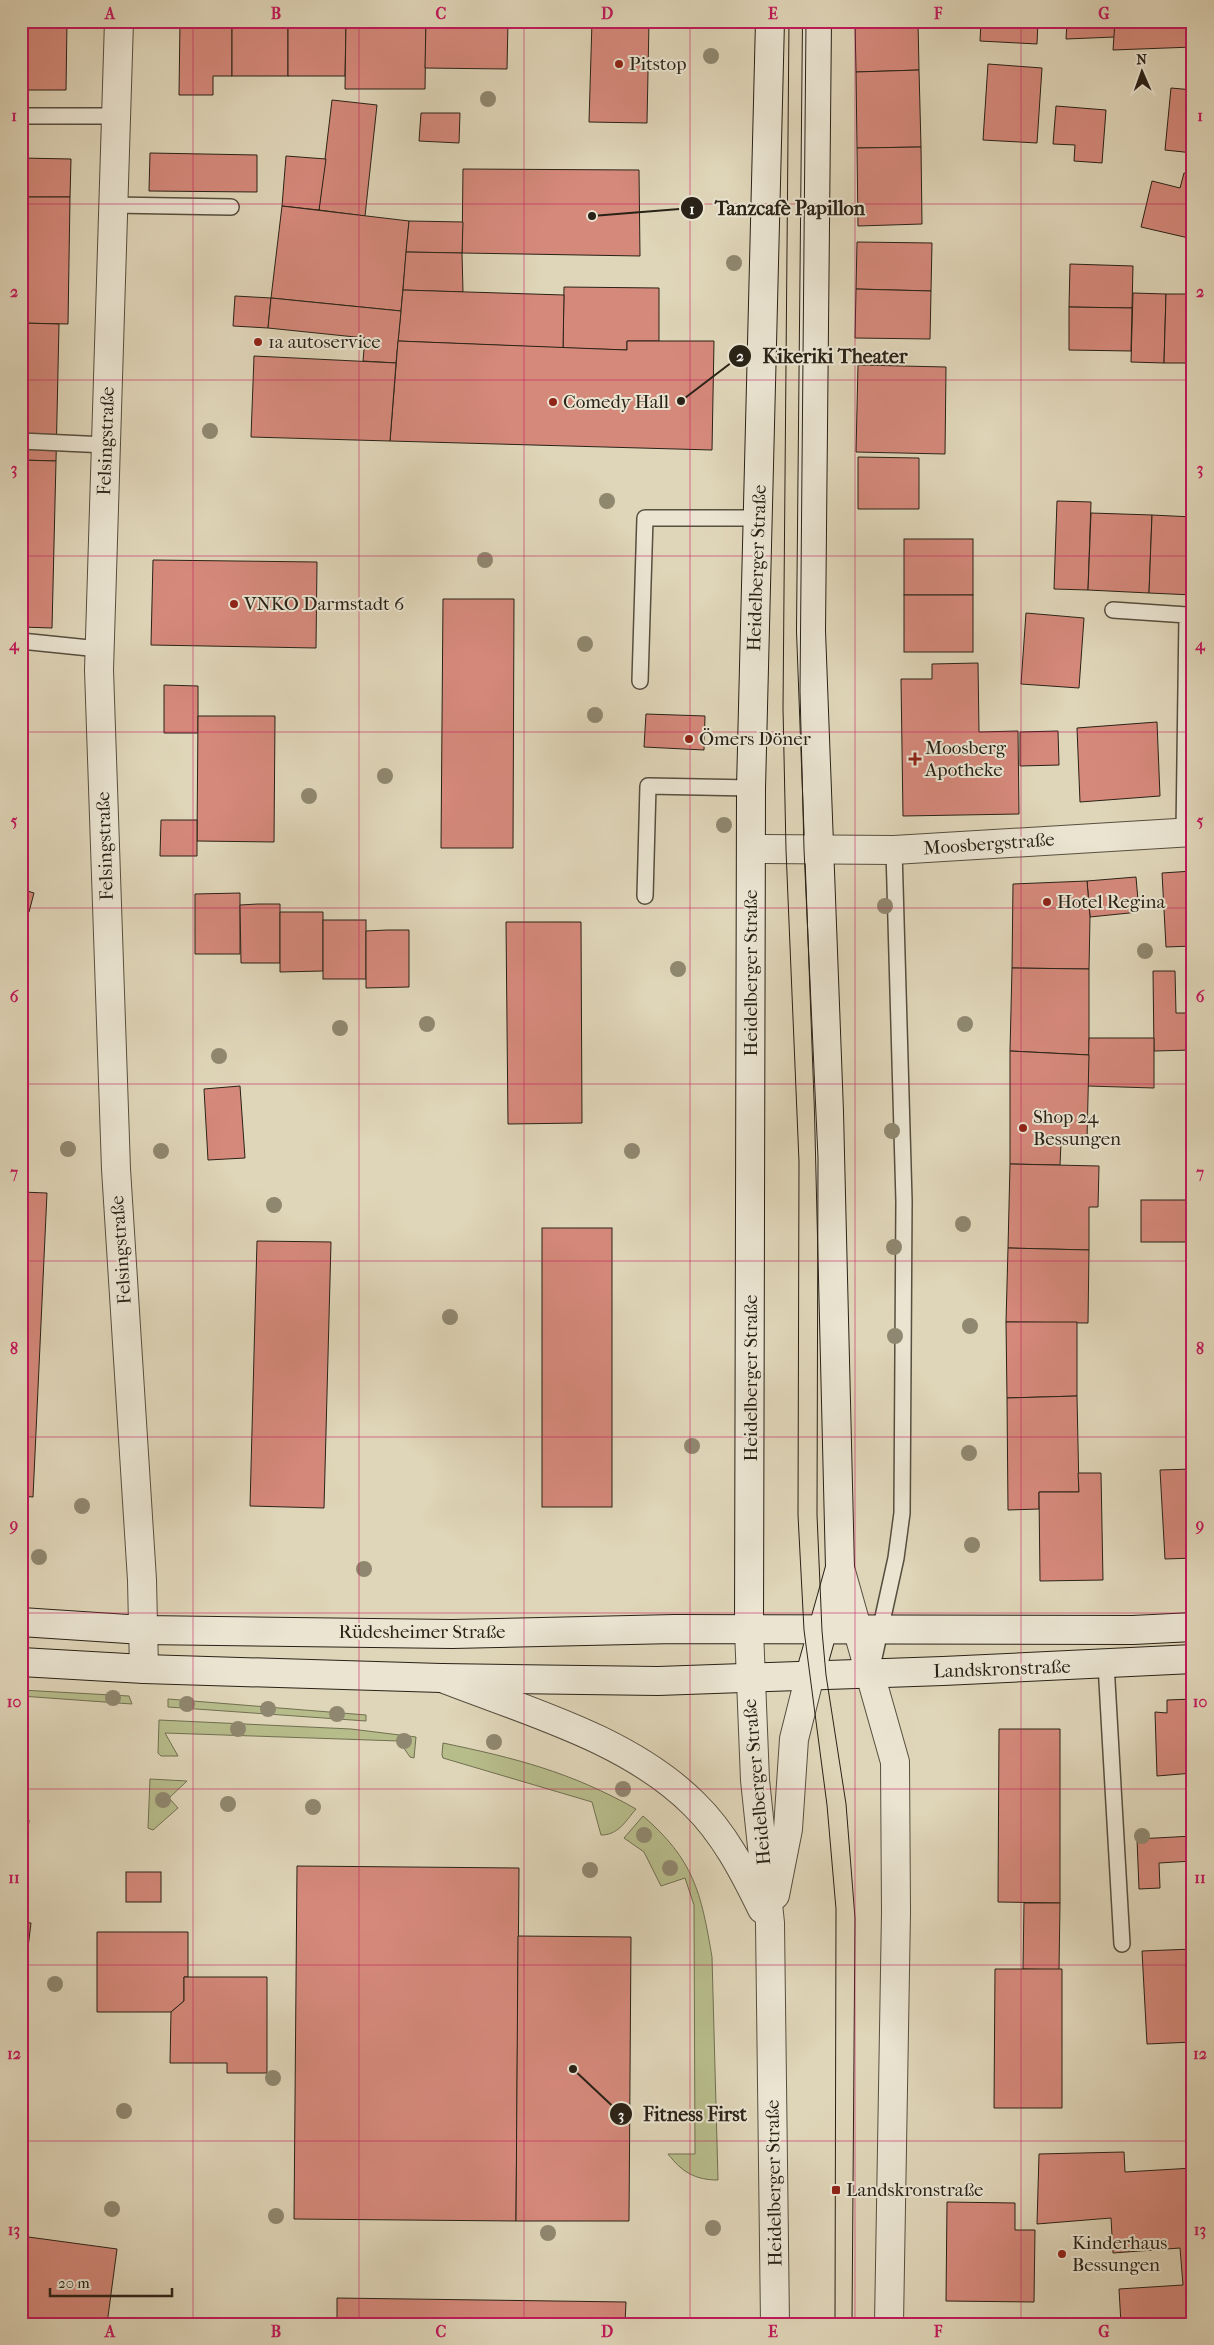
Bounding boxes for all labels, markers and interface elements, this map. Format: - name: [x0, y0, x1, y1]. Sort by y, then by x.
- text: A: [104, 4, 116, 23]
- text: B: [271, 4, 281, 23]
- text: C: [436, 4, 447, 23]
- text: D: [601, 4, 613, 23]
- text: E: [768, 4, 778, 23]
- text: F: [933, 4, 943, 23]
- text: G: [1098, 4, 1110, 23]
- north arrow: [1116, 48, 1166, 98]
- text: N: [1136, 51, 1148, 68]
- place label: Pitstop: [629, 53, 686, 75]
- marker: Pitstop: [613, 58, 625, 70]
- text: 1: [11, 106, 17, 125]
- text: 1: [1197, 106, 1203, 125]
- callout: Tanzcafè Papillon: [680, 191, 875, 226]
- text: Tanzcafè Papillon: [714, 197, 866, 220]
- text: 1: [689, 200, 695, 218]
- text: 2: [10, 282, 18, 301]
- text: 2: [1196, 282, 1204, 301]
- place label: 1a autoservice: [268, 331, 381, 353]
- marker: 1a autoservice: [252, 336, 264, 348]
- callout: Kikeriki Theater: [727, 338, 917, 373]
- text: Kikeriki Theater: [763, 345, 908, 368]
- text: 2: [736, 347, 744, 365]
- street label: Felsingstraße: [93, 386, 119, 496]
- place label: Comedy Hall: [563, 391, 669, 413]
- marker: Comedy Hall: [547, 396, 559, 408]
- text: 3: [11, 459, 17, 479]
- text: 3: [1197, 459, 1203, 479]
- street label: Heidelberger Straße: [743, 484, 771, 652]
- place label: VNKO Darmstadt 6: [243, 593, 405, 615]
- marker: VNKO Darmstadt 6: [228, 598, 240, 610]
- text: 4: [8, 635, 20, 655]
- text: 4: [1194, 635, 1206, 655]
- place label: Ömers Döner: [699, 728, 812, 750]
- marker: Ömers Döner: [683, 733, 695, 745]
- place label: Moosberg Apotheke: [924, 737, 1007, 781]
- marker: Moosberg Apotheke: [909, 753, 921, 765]
- street label: Felsingstraße: [92, 791, 118, 901]
- text: 5: [11, 811, 18, 830]
- text: 5: [1197, 811, 1204, 830]
- street label: Moosbergstraße: [923, 828, 1055, 860]
- street label: Heidelberger Straße: [740, 890, 762, 1056]
- place label: Hotel Regina: [1057, 891, 1166, 913]
- marker: Hotel Regina: [1041, 896, 1053, 908]
- text: 6: [10, 987, 19, 1006]
- text: 6: [1196, 987, 1205, 1006]
- place label: Shop 24 Bessungen: [1033, 1106, 1121, 1150]
- marker: Shop 24 Bessungen: [1017, 1122, 1029, 1134]
- text: 7: [9, 1163, 18, 1182]
- text: 7: [1195, 1163, 1204, 1182]
- street label: Felsingstraße: [106, 1195, 136, 1305]
- street label: Heidelberger Straße: [740, 1295, 762, 1461]
- text: 8: [10, 1339, 18, 1358]
- text: 8: [1196, 1339, 1204, 1358]
- text: 9: [9, 1515, 18, 1535]
- text: 9: [1195, 1515, 1204, 1535]
- street label: Rüdesheimer Straße: [339, 1621, 505, 1643]
- street label: Landskronstraße: [933, 1656, 1071, 1682]
- text: 10: [7, 1692, 21, 1711]
- text: 10: [1193, 1692, 1207, 1711]
- street label: Heidelberger Straße: [739, 1698, 775, 1866]
- text: 11: [8, 1868, 20, 1887]
- text: 11: [1194, 1868, 1206, 1887]
- text: 12: [7, 2044, 21, 2063]
- text: 12: [1193, 2044, 1207, 2063]
- callout: Fitness First: [608, 2097, 757, 2132]
- street label: Heidelberger Straße: [762, 2099, 786, 2267]
- text: Fitness First: [642, 2103, 748, 2126]
- text: 3: [618, 2106, 624, 2124]
- place label: Landskronstraße: [846, 2179, 983, 2201]
- marker: Landskronstraße: [830, 2184, 842, 2196]
- text: 13: [8, 2220, 20, 2240]
- text: 13: [1194, 2220, 1206, 2240]
- place label: Kinderhaus Bessungen: [1072, 2232, 1167, 2276]
- marker: Kinderhaus Bessungen: [1056, 2248, 1068, 2260]
- scale bar: [50, 2265, 172, 2297]
- text: 20 m: [58, 2274, 90, 2292]
- text: A: [104, 2322, 116, 2341]
- text: B: [271, 2322, 281, 2341]
- text: C: [436, 2322, 447, 2341]
- text: D: [601, 2322, 613, 2341]
- text: E: [768, 2322, 778, 2341]
- text: F: [933, 2322, 943, 2341]
- text: G: [1098, 2322, 1110, 2341]

